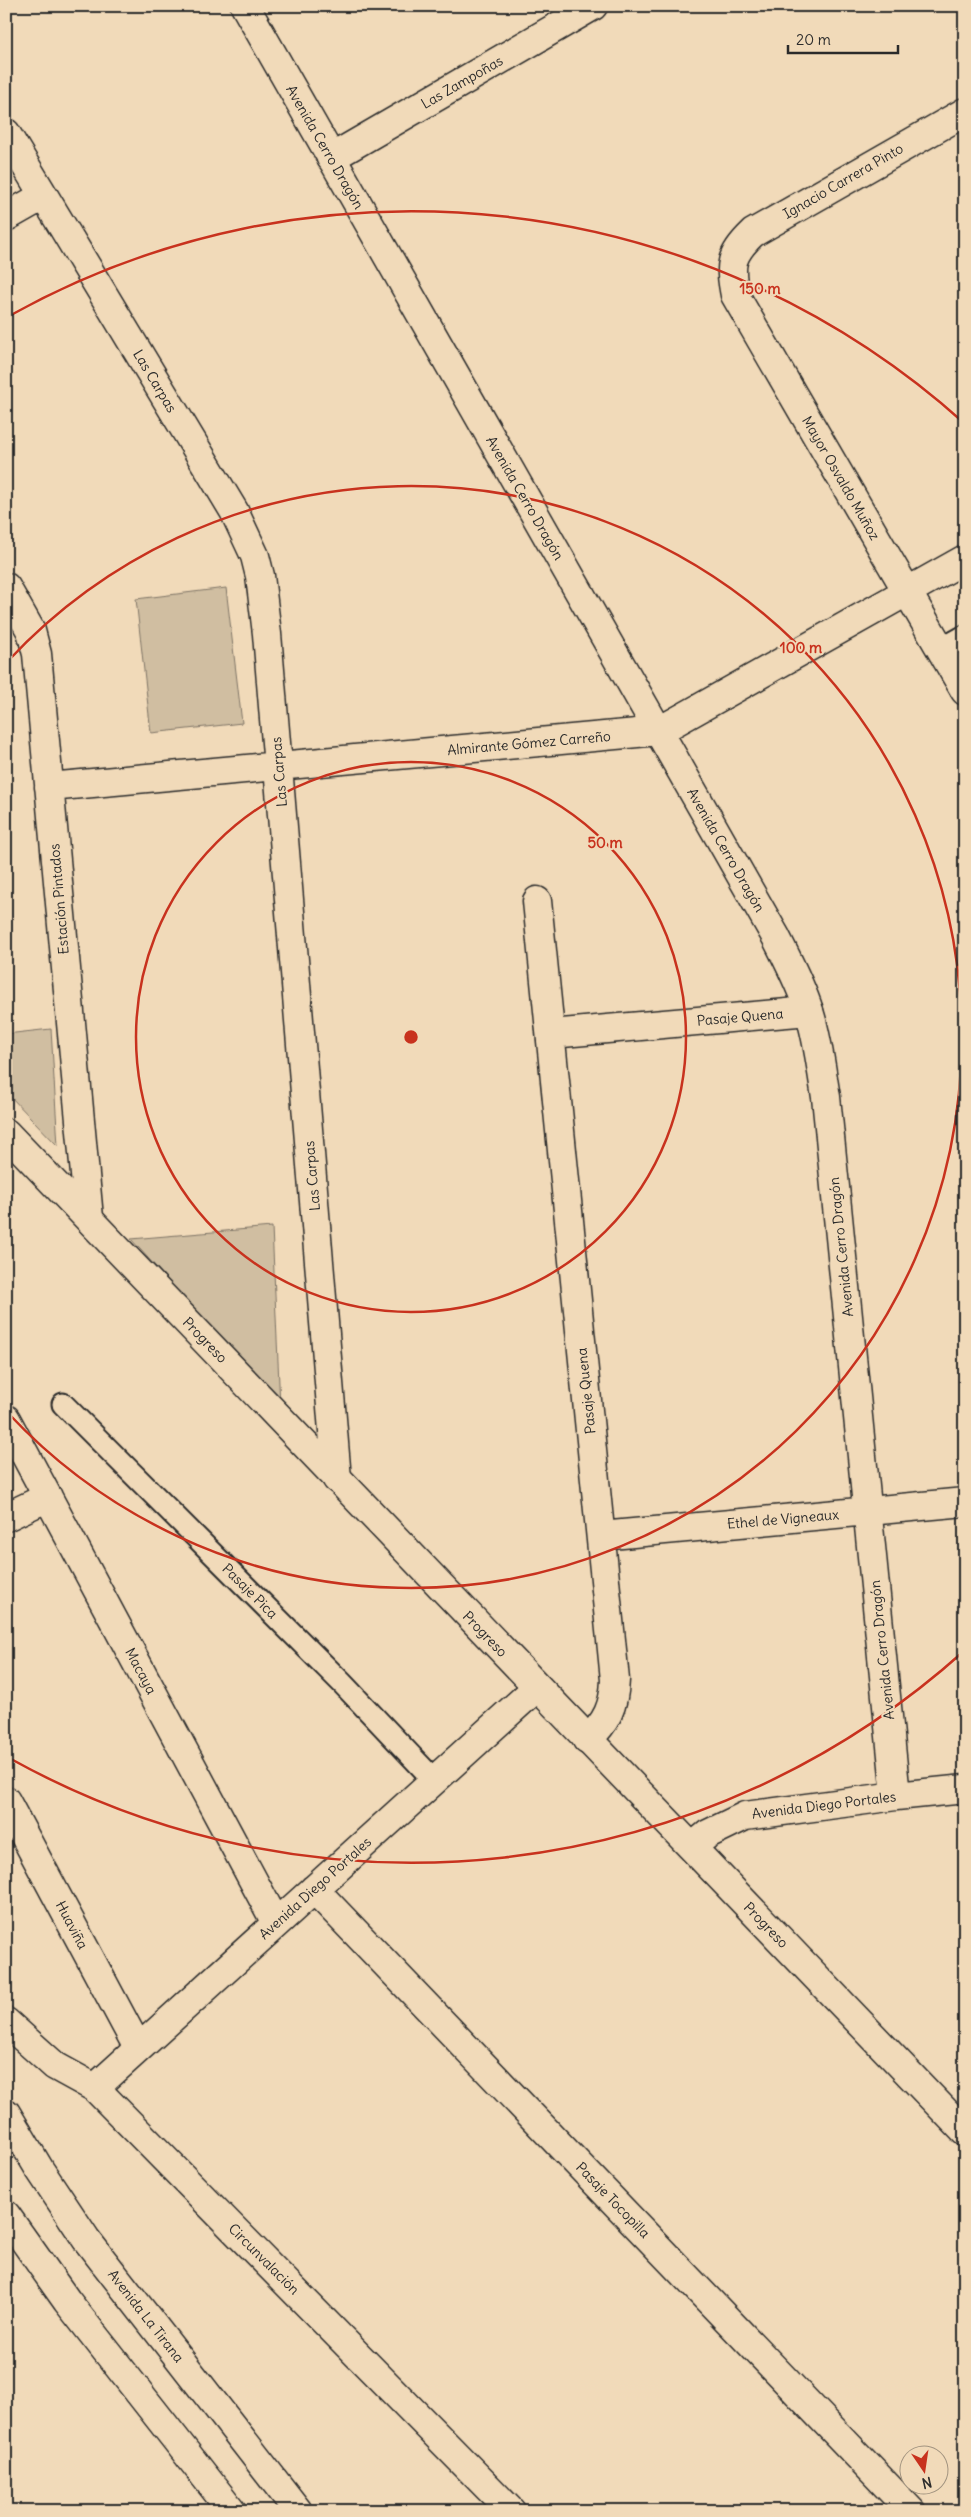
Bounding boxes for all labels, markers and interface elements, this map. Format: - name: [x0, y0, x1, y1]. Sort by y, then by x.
- scale bar: [788, 22, 898, 54]
- text: 20 m: [796, 30, 831, 49]
- street label: Las Zampoñas: [418, 51, 506, 113]
- street label: Avenida Cerro Dragón: [282, 82, 368, 212]
- street label: Ignacio Carrera Pinto: [780, 139, 906, 223]
- text: 150 m: [739, 279, 781, 298]
- street label: Las Carpas: [129, 346, 181, 416]
- street label: Mayor Osvaldo Muñoz: [798, 413, 884, 544]
- street label: Avenida Cerro Dragón: [482, 433, 568, 563]
- text: 100 m: [780, 638, 822, 657]
- street label: Almirante Gómez Carreño: [447, 727, 612, 759]
- street label: Las Carpas: [267, 736, 291, 808]
- street label: Avenida Cerro Dragón: [683, 785, 769, 915]
- text: 50 m: [587, 833, 623, 852]
- street label: Estación Pintados: [45, 843, 73, 955]
- street label: Pasaje Quena: [696, 1004, 784, 1030]
- centre of rings: [402, 1028, 420, 1046]
- street label: Las Carpas: [300, 1140, 324, 1212]
- street label: Avenida Cerro Dragón: [825, 1176, 857, 1318]
- street label: Progreso: [179, 1313, 231, 1367]
- street label: Pasaje Quena: [573, 1347, 599, 1435]
- street label: Ethel de Vigneaux: [726, 1505, 840, 1533]
- street label: Pasaje Pica: [219, 1560, 281, 1622]
- street label: Avenida Cerro Dragón: [866, 1579, 898, 1721]
- street label: Progreso: [459, 1607, 511, 1661]
- street label: Macaya: [121, 1645, 161, 1697]
- street label: Avenida Diego Portales: [751, 1787, 897, 1823]
- street label: Avenida Diego Portales: [255, 1833, 375, 1943]
- street label: Huaviña: [52, 1898, 92, 1952]
- street label: Progreso: [740, 1898, 792, 1952]
- street label: Pasaje Tocopilla: [572, 2158, 654, 2242]
- street label: Circunvalación: [225, 2220, 303, 2298]
- street label: Avenida La Tirana: [104, 2266, 188, 2366]
- north arrow: [898, 2444, 948, 2494]
- text: N: [920, 2473, 934, 2493]

